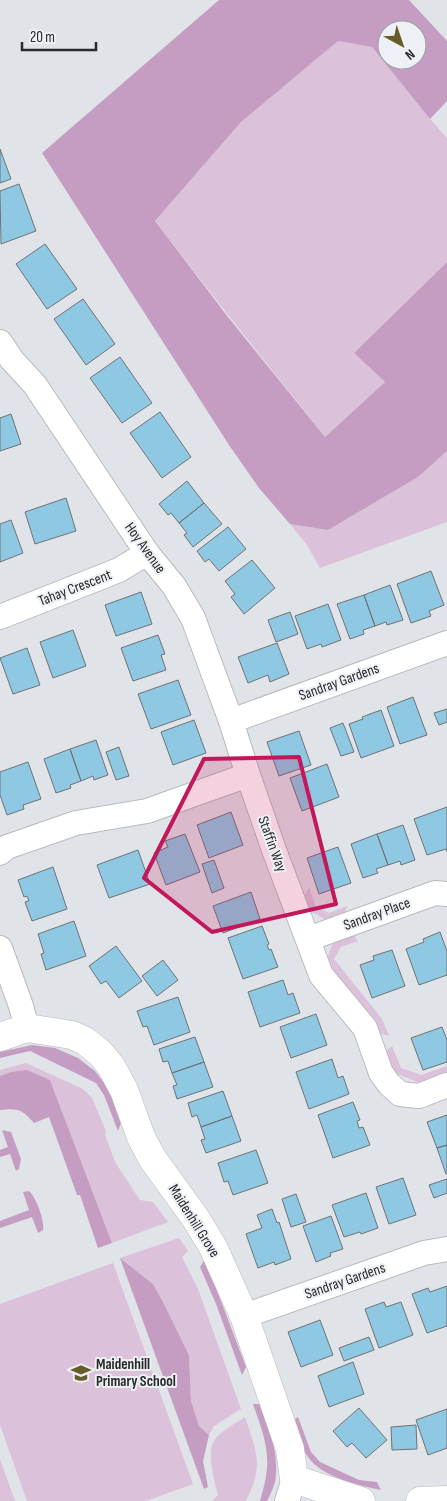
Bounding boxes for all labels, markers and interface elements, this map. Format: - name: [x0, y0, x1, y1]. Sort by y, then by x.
- scale bar: [22, 20, 96, 52]
- north arrow: [377, 20, 427, 70]
- text: 20 m: [30, 28, 55, 47]
- text: N: [402, 46, 418, 63]
- street label: Hoy Avenue: [120, 519, 170, 577]
- street label: Tahay Crescent: [36, 565, 115, 611]
- street label: Sandray Gardens: [296, 659, 382, 705]
- street label: Staffin Way: [253, 814, 291, 875]
- street label: Sandray Place: [341, 893, 413, 935]
- street label: Maidenhill Grove: [164, 1181, 224, 1261]
- street label: Sandray Gardens: [302, 1258, 388, 1304]
- place label: Maidenhill Primary School: [96, 1355, 176, 1391]
- school or university icon: Maidenhill Primary School: [70, 1362, 92, 1384]

